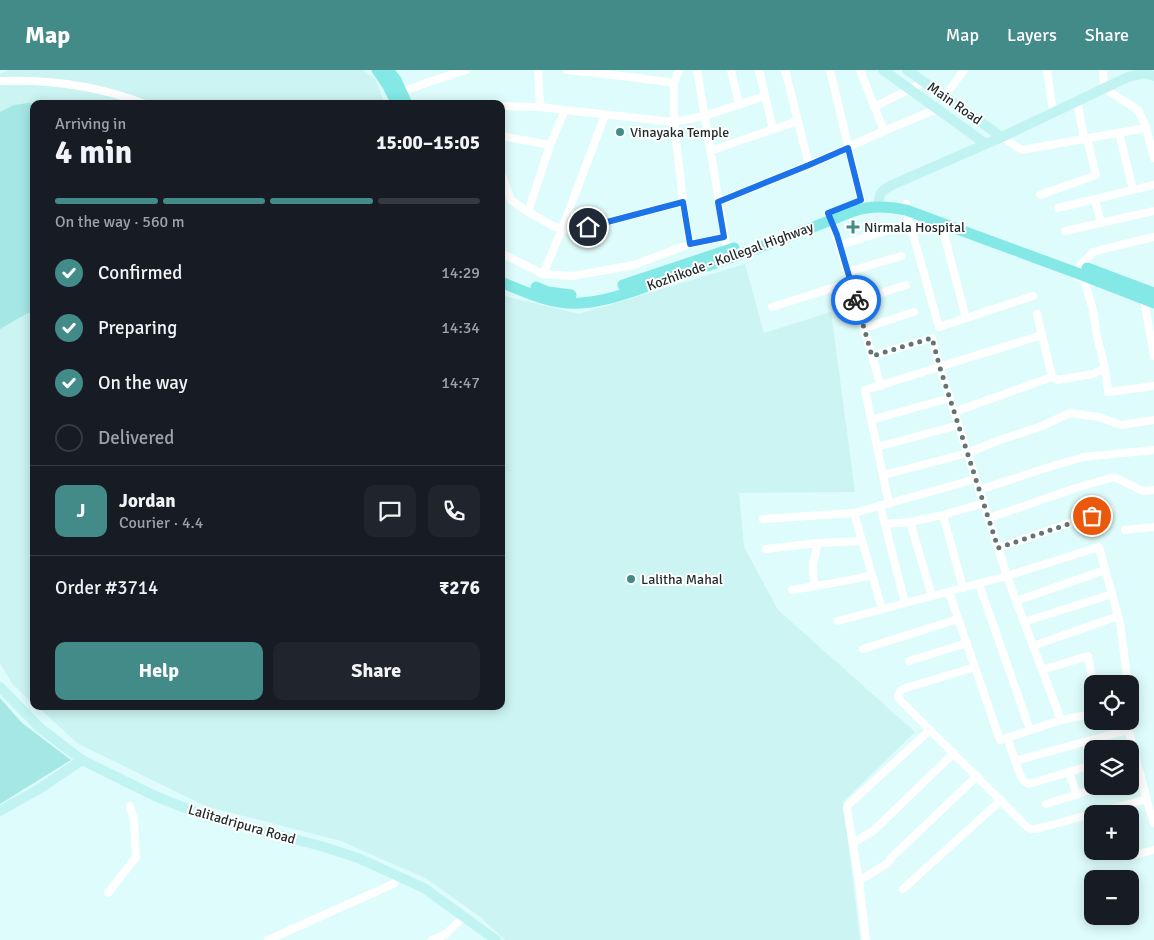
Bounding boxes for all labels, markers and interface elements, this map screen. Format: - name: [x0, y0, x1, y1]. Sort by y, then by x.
- text: Map: [25, 20, 70, 50]
- text: Map: [946, 24, 979, 46]
- text: Layers: [1007, 24, 1057, 46]
- text: Share: [1085, 24, 1129, 46]
- street label: Main Road: [924, 78, 985, 128]
- text: Arriving in: [55, 114, 126, 134]
- place label: Vinayaka Temple: [630, 124, 729, 141]
- marker: Vinayaka Temple: [614, 126, 626, 138]
- text: 15:00–15:05: [376, 131, 480, 155]
- text: 4 min: [55, 133, 132, 172]
- pin: [567, 206, 609, 248]
- text: On the way · 560 m: [55, 212, 185, 232]
- icon: home: [574, 213, 602, 241]
- street label: Kozhikode - Kollegal Highway: [645, 218, 816, 295]
- place label: Nirmala Hospital: [864, 219, 965, 236]
- marker: Nirmala Hospital: [846, 220, 860, 234]
- icon: check: [55, 259, 83, 287]
- text: Confirmed: [98, 261, 182, 285]
- text: 14:29: [441, 263, 480, 283]
- courier: [831, 275, 881, 325]
- icon: bike: [842, 286, 870, 314]
- icon: check: [55, 314, 83, 342]
- text: Preparing: [98, 316, 177, 340]
- text: 14:34: [441, 318, 480, 338]
- icon: check: [55, 369, 83, 397]
- text: On the way: [98, 371, 188, 395]
- text: 14:47: [441, 373, 480, 393]
- text: Delivered: [98, 426, 174, 450]
- button: chat: [364, 485, 416, 537]
- button: phone: [428, 485, 480, 537]
- text: Jordan: [119, 489, 176, 513]
- pin: [1071, 495, 1113, 537]
- text: J: [77, 499, 85, 523]
- icon: bag: [1078, 502, 1106, 530]
- text: Courier · 4.4: [119, 513, 203, 533]
- place label: Lalitha Mahal: [641, 571, 723, 588]
- marker: Lalitha Mahal: [625, 573, 637, 585]
- text: Order #3714: [55, 576, 158, 600]
- text: ₹276: [439, 576, 480, 600]
- button: Help: [55, 642, 263, 700]
- button: Share: [273, 642, 480, 700]
- map controls: [1084, 675, 1139, 925]
- button: locate: [1084, 675, 1139, 730]
- button: layers: [1084, 740, 1139, 795]
- street label: Lalitadripura Road: [186, 801, 297, 848]
- button: +: [1084, 805, 1139, 860]
- button: −: [1084, 870, 1139, 925]

